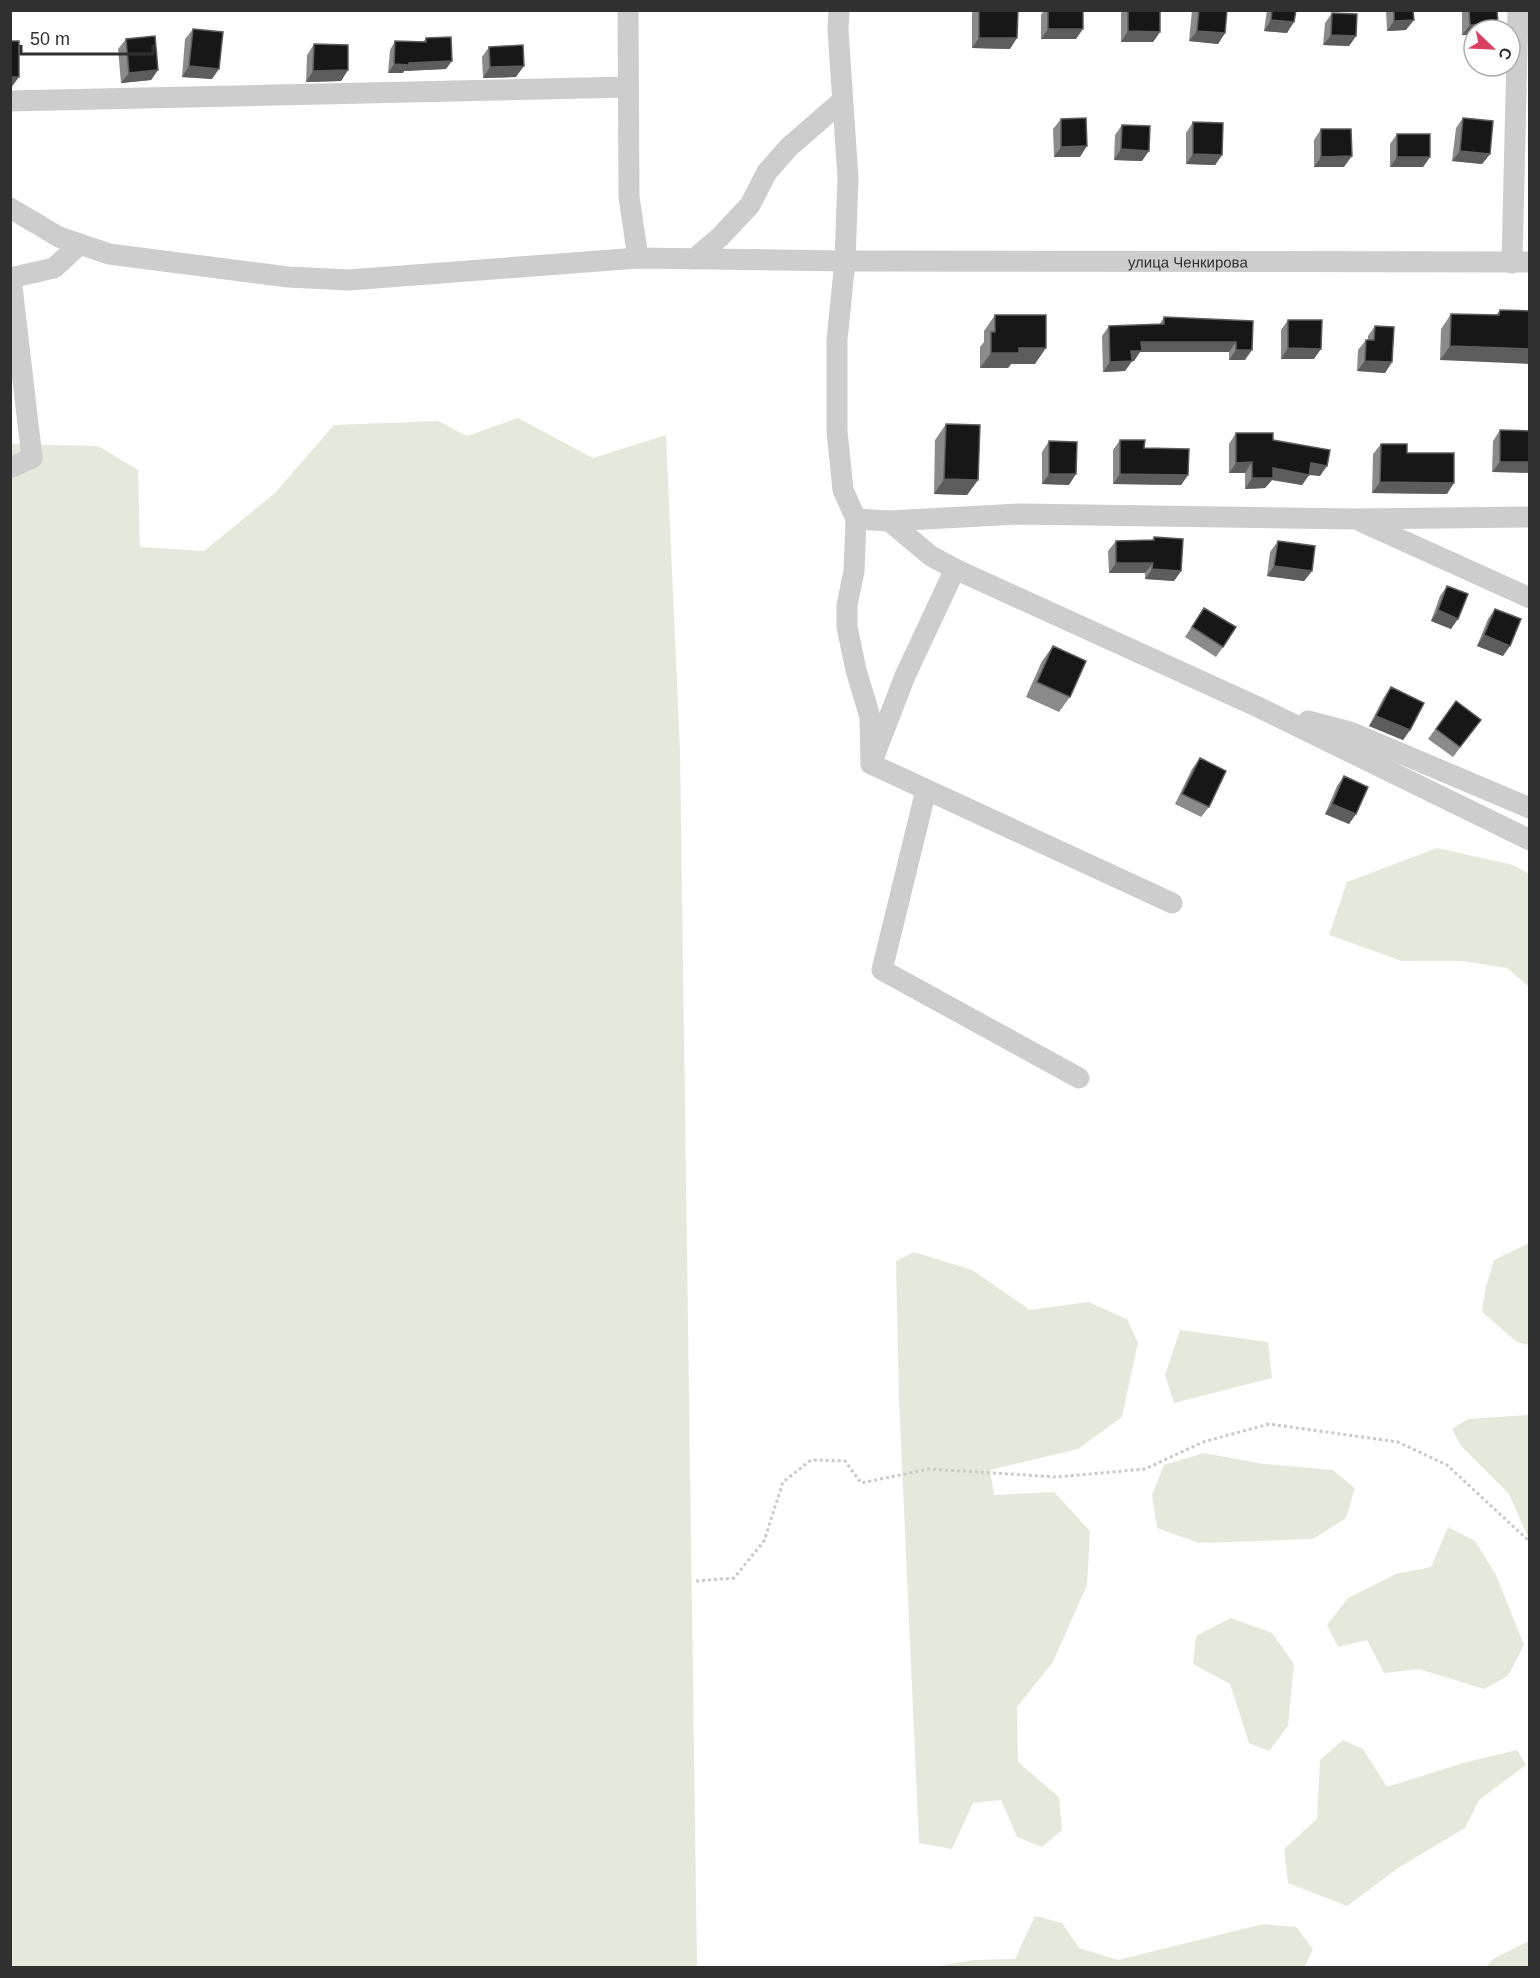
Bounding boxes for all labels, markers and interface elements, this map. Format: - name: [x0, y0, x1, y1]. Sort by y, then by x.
- scale bar: [21, 18, 153, 56]
- north arrow: [1462, 18, 1522, 78]
- text: 50 m: [30, 29, 70, 49]
- text: С: [1495, 45, 1515, 63]
- street label: улица Ченкирова: [1128, 253, 1248, 270]

